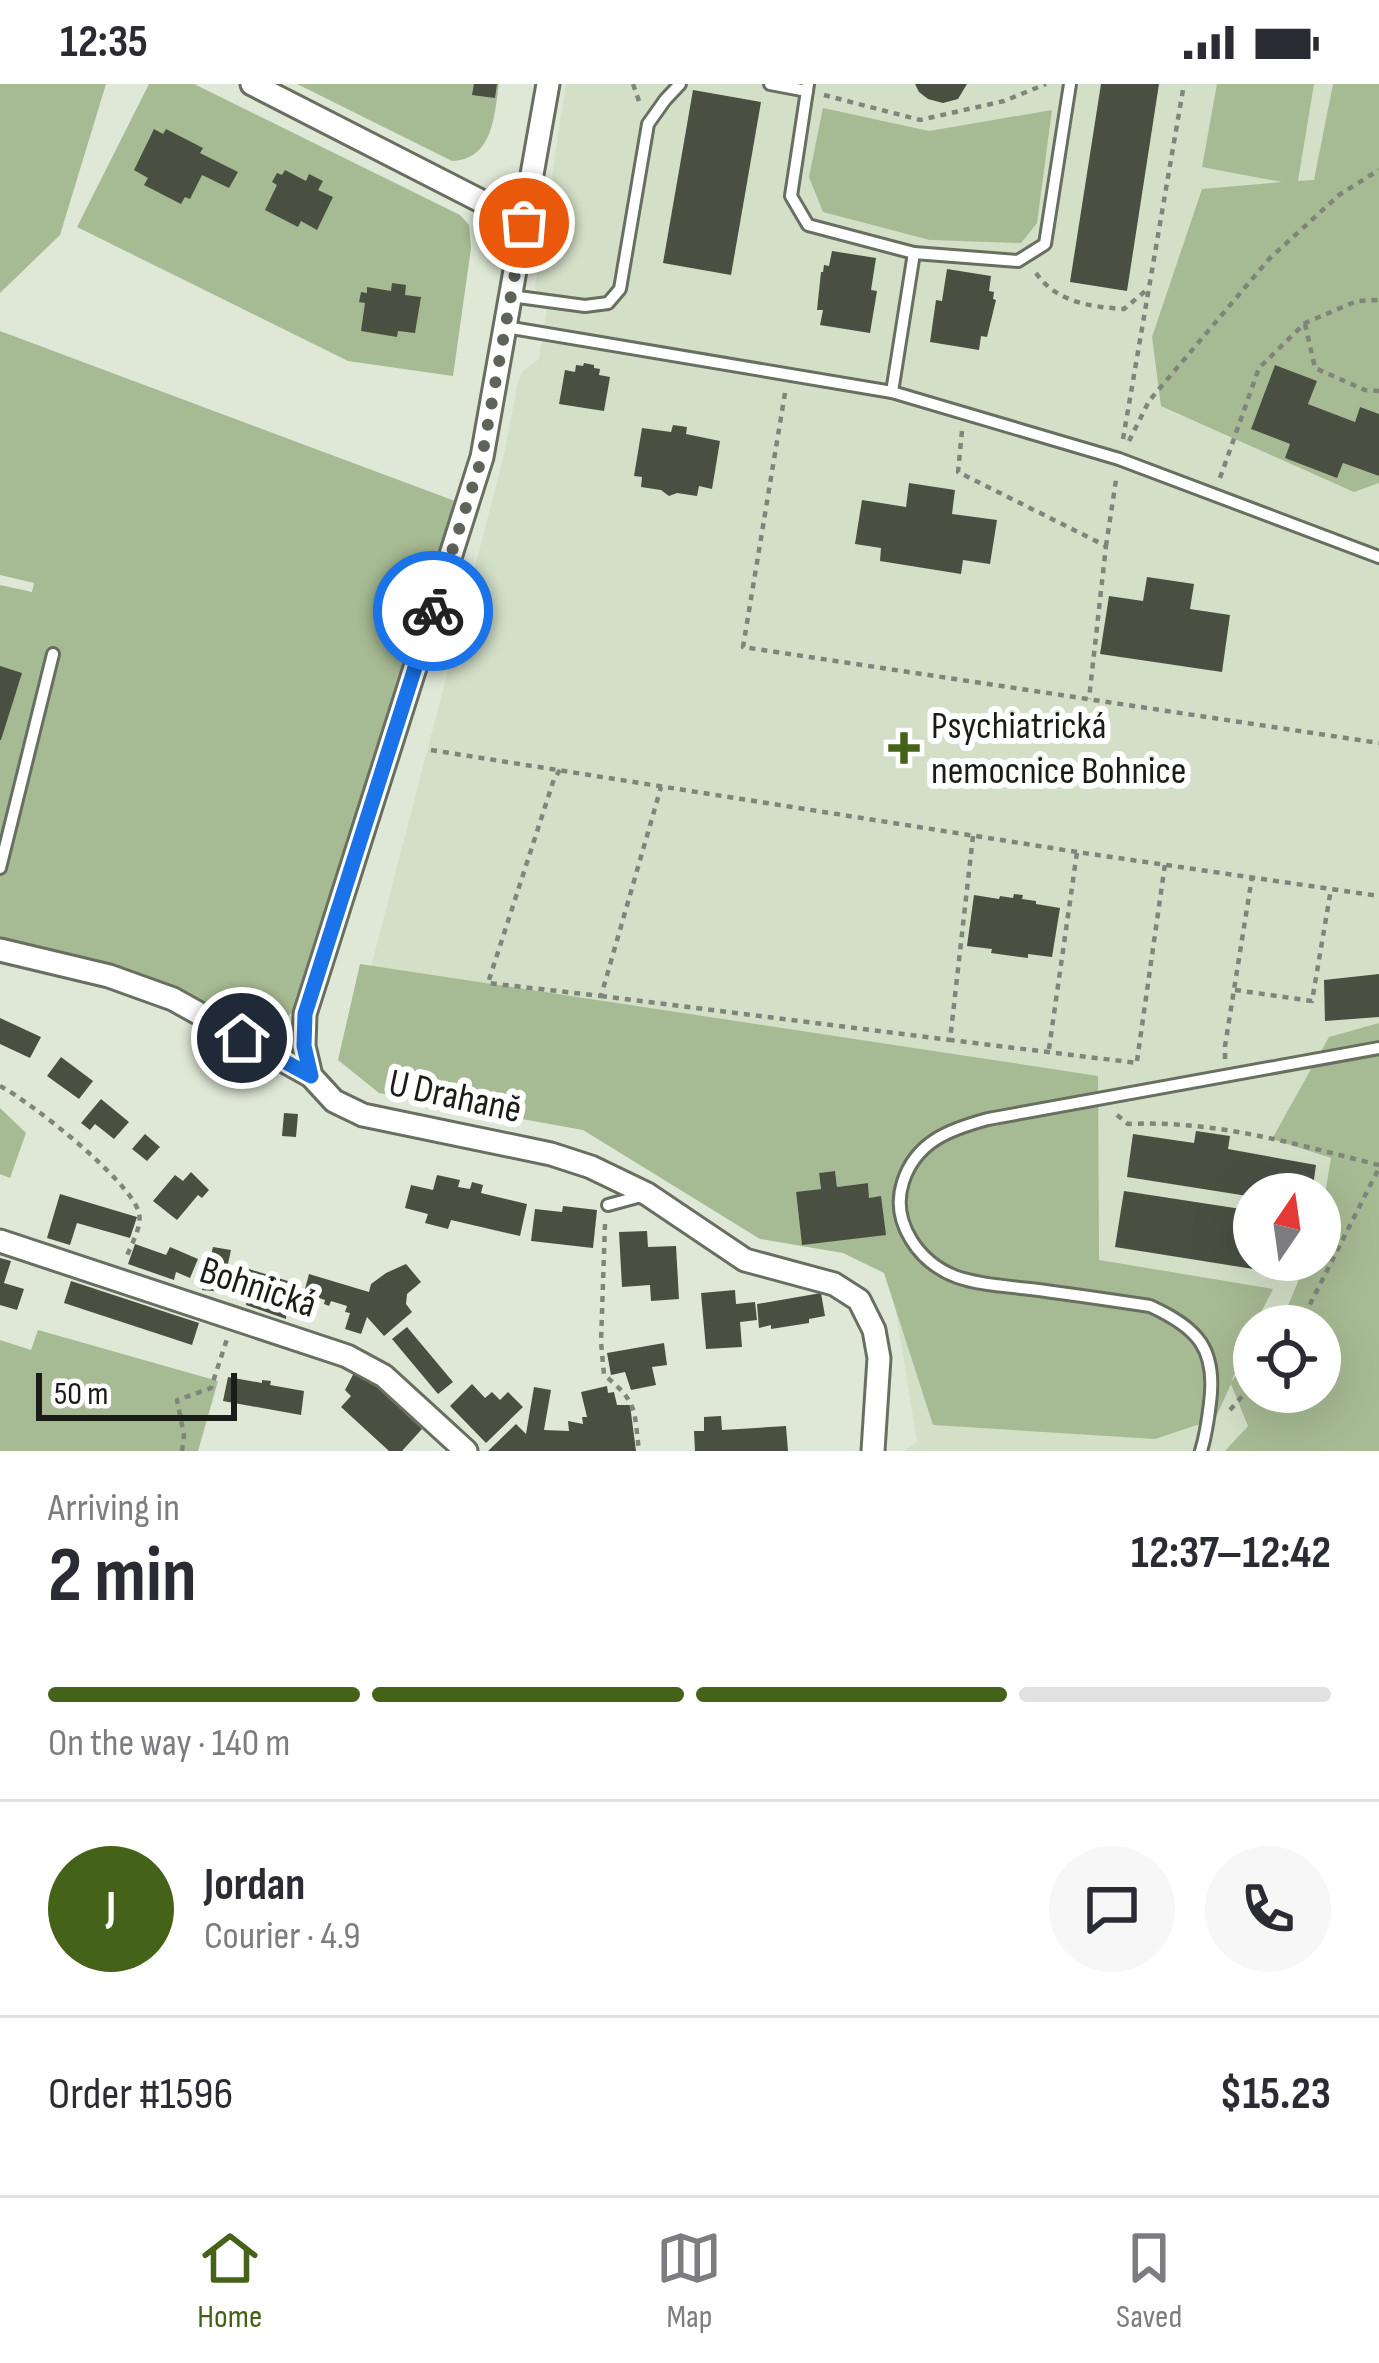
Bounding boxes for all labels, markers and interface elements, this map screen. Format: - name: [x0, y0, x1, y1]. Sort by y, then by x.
- text: 12:35: [60, 15, 148, 70]
- pin: [473, 172, 575, 274]
- icon: bag: [491, 190, 557, 256]
- courier: [373, 551, 493, 671]
- icon: bike: [400, 578, 466, 644]
- place label: Psychiatrická nemocnice Bohnice: [931, 703, 1187, 795]
- marker: Psychiatrická nemocnice Bohnice: [888, 732, 920, 764]
- pin: [191, 987, 293, 1089]
- icon: home: [209, 1005, 275, 1071]
- street label: U Drahaně: [384, 1060, 526, 1134]
- north arrow: [1233, 1173, 1341, 1281]
- map controls: [1233, 1173, 1341, 1413]
- street label: Bohnická: [194, 1247, 322, 1329]
- button: locate: [1233, 1305, 1341, 1413]
- scale bar: [36, 1367, 237, 1420]
- text: 50 m: [54, 1374, 108, 1414]
- text: Arriving in: [48, 1485, 180, 1532]
- text: 12:37–12:42: [1131, 1526, 1331, 1581]
- text: 2 min: [48, 1530, 197, 1623]
- text: On the way · 140 m: [48, 1720, 290, 1767]
- button: chat: [1049, 1846, 1175, 1972]
- button: phone: [1205, 1846, 1331, 1972]
- text: Jordan: [204, 1858, 305, 1913]
- text: J: [106, 1881, 116, 1936]
- text: Courier · 4.9: [204, 1913, 361, 1960]
- text: Order #1596: [48, 2067, 233, 2122]
- text: $15.23: [1219, 2067, 1331, 2122]
- tab: Home: [197, 2225, 263, 2337]
- tab: Map: [656, 2225, 722, 2337]
- tab: Saved: [1116, 2225, 1182, 2337]

